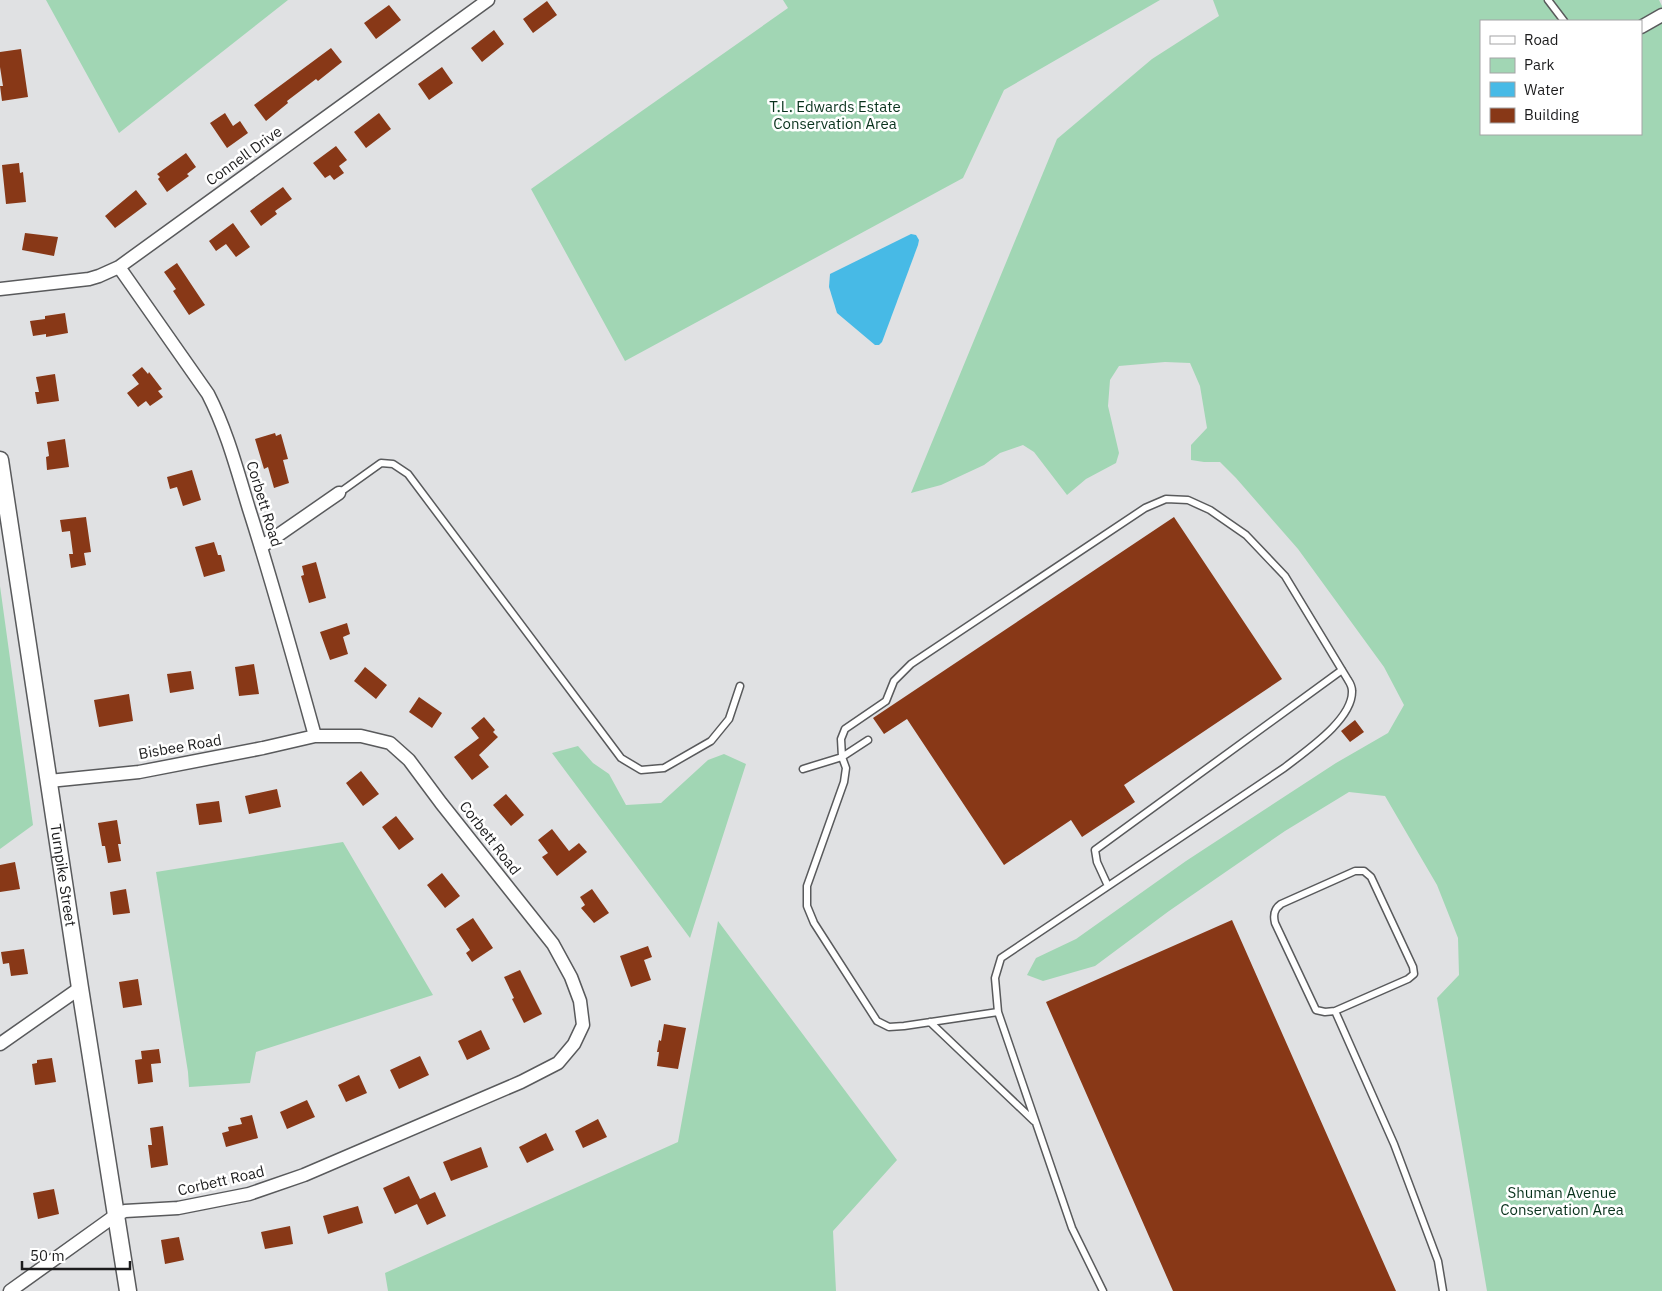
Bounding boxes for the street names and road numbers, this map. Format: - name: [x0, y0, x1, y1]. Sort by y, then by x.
- street label: Connell Drive: [202, 122, 285, 190]
- street label: Corbett Road: [242, 459, 287, 549]
- street label: Bisbee Road: [137, 730, 223, 763]
- street label: Corbett Road: [456, 797, 525, 878]
- street label: Turnpike Street: [46, 823, 81, 928]
- street label: Corbett Road: [176, 1161, 266, 1200]

